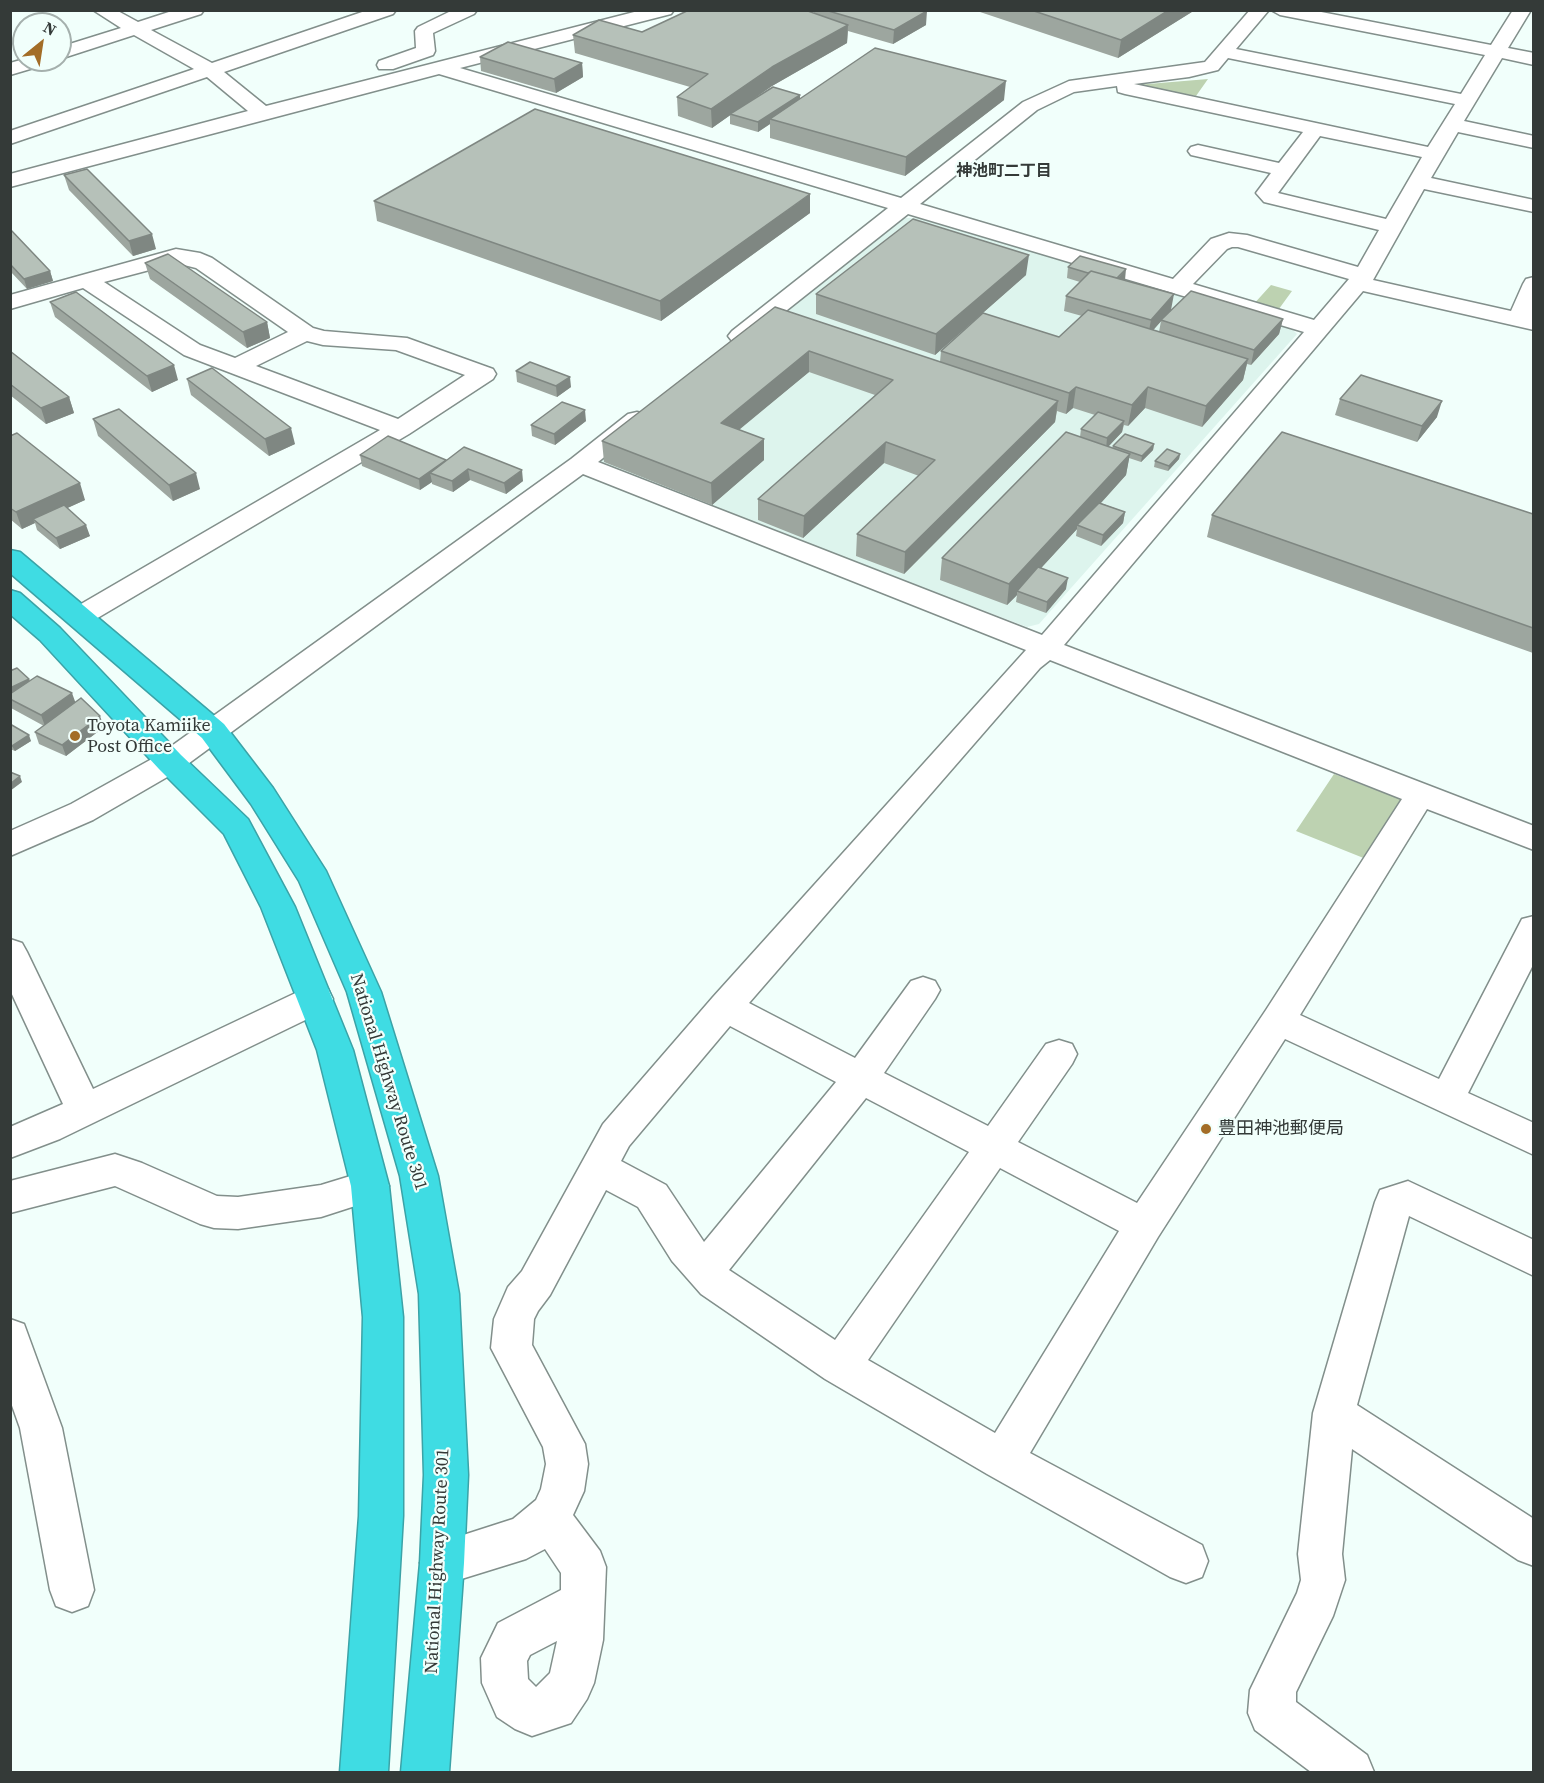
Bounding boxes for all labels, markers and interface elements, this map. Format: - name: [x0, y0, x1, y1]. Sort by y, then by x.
- north arrow: [12, 12, 72, 72]
- text: N: [39, 16, 61, 41]
- district label: 神池町二丁目: [956, 162, 1052, 182]
- place label: Toyota Kamiike Post Office: [87, 715, 211, 758]
- marker: Toyota Kamiike Post Office: [68, 729, 82, 743]
- street label: National Highway Route 301: [345, 971, 431, 1193]
- place label: 豊田神池郵便局: [1218, 1118, 1344, 1140]
- marker: 豊田神池郵便局: [1199, 1122, 1213, 1136]
- street label: National Highway Route 301: [421, 1448, 455, 1674]

